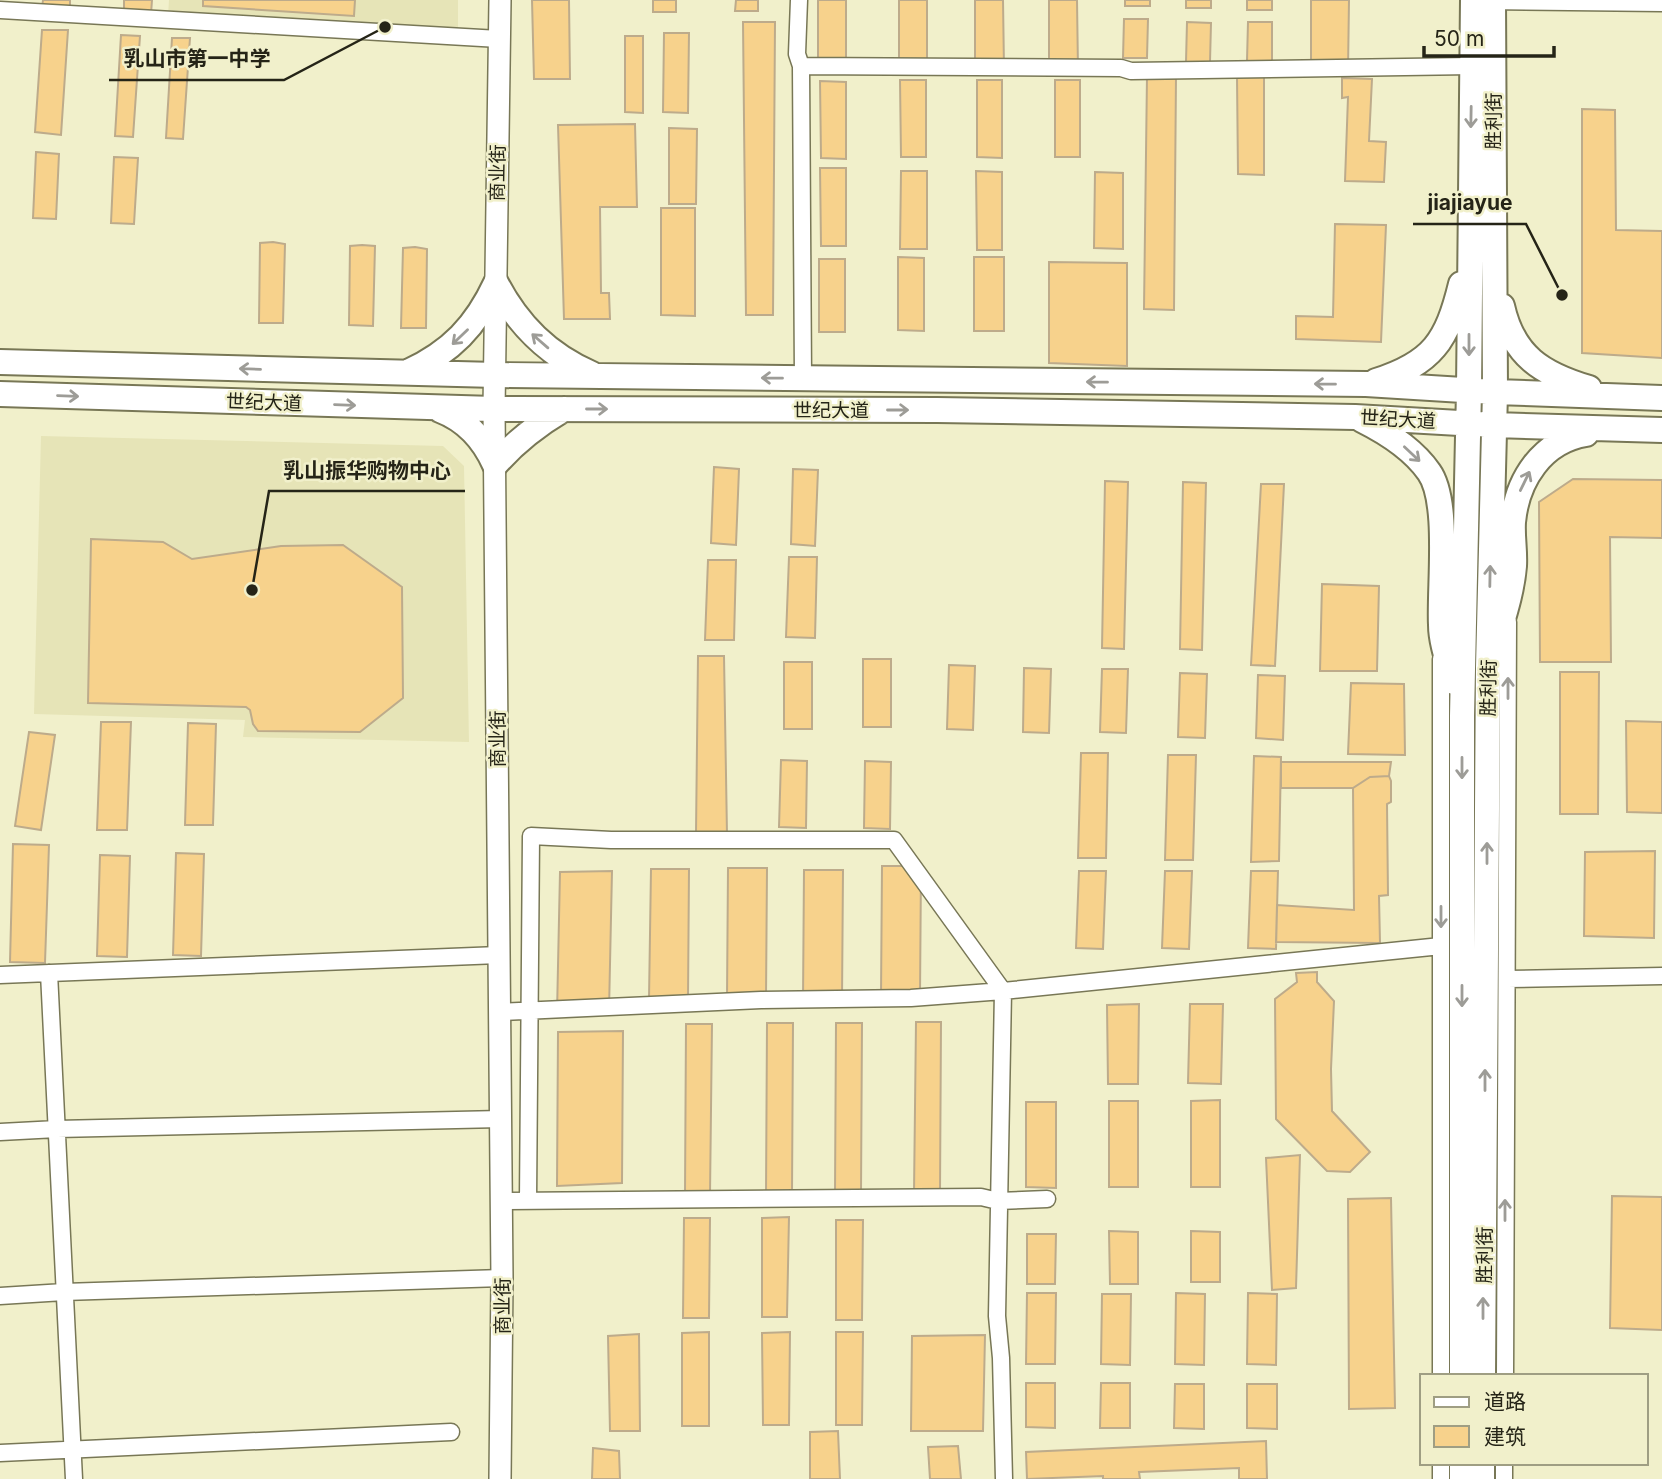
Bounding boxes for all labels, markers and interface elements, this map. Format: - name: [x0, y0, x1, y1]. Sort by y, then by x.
- scale bar: [1424, 14, 1554, 58]
- text: 50 m: [1434, 26, 1484, 51]
- callout: 乳山市第一中学: [109, 38, 284, 80]
- text: 乳山市第一中学: [124, 46, 271, 71]
- street label: 胜利街: [1482, 92, 1505, 150]
- one-way arrow: [1464, 105, 1478, 128]
- street label: 商业街: [486, 144, 509, 202]
- callout: jiajiayue: [1413, 182, 1526, 224]
- text: jiajiayue: [1426, 190, 1513, 215]
- one-way arrow: [452, 328, 469, 345]
- one-way arrow: [531, 333, 549, 349]
- one-way arrow: [1462, 333, 1476, 356]
- one-way arrow: [239, 362, 262, 376]
- one-way arrow: [760, 371, 783, 385]
- one-way arrow: [1086, 375, 1109, 388]
- one-way arrow: [1313, 377, 1336, 391]
- one-way arrow: [56, 389, 79, 403]
- street label: 世纪大道: [226, 390, 302, 415]
- one-way arrow: [333, 398, 356, 411]
- street label: 世纪大道: [793, 399, 869, 422]
- one-way arrow: [585, 402, 608, 416]
- one-way arrow: [886, 403, 909, 417]
- street label: 世纪大道: [1359, 406, 1437, 433]
- one-way arrow: [1402, 445, 1420, 462]
- callout: 乳山振华购物中心: [269, 449, 465, 491]
- text: 乳山振华购物中心: [283, 458, 451, 483]
- one-way arrow: [1518, 472, 1532, 492]
- one-way arrow: [1484, 565, 1497, 588]
- street label: 胜利街: [1477, 659, 1500, 717]
- one-way arrow: [1501, 677, 1515, 700]
- street label: 商业街: [486, 710, 509, 768]
- one-way arrow: [1455, 756, 1469, 779]
- one-way arrow: [1480, 841, 1494, 864]
- one-way arrow: [1434, 906, 1448, 929]
- one-way arrow: [1455, 984, 1469, 1007]
- one-way arrow: [1478, 1069, 1492, 1092]
- one-way arrow: [1499, 1198, 1512, 1221]
- street label: 胜利街: [1473, 1226, 1496, 1284]
- street label: 商业街: [491, 1277, 514, 1335]
- one-way arrow: [1476, 1296, 1490, 1319]
- legend: [1420, 1374, 1648, 1465]
- text: 道路: [1484, 1389, 1526, 1414]
- text: 建筑: [1484, 1424, 1526, 1449]

